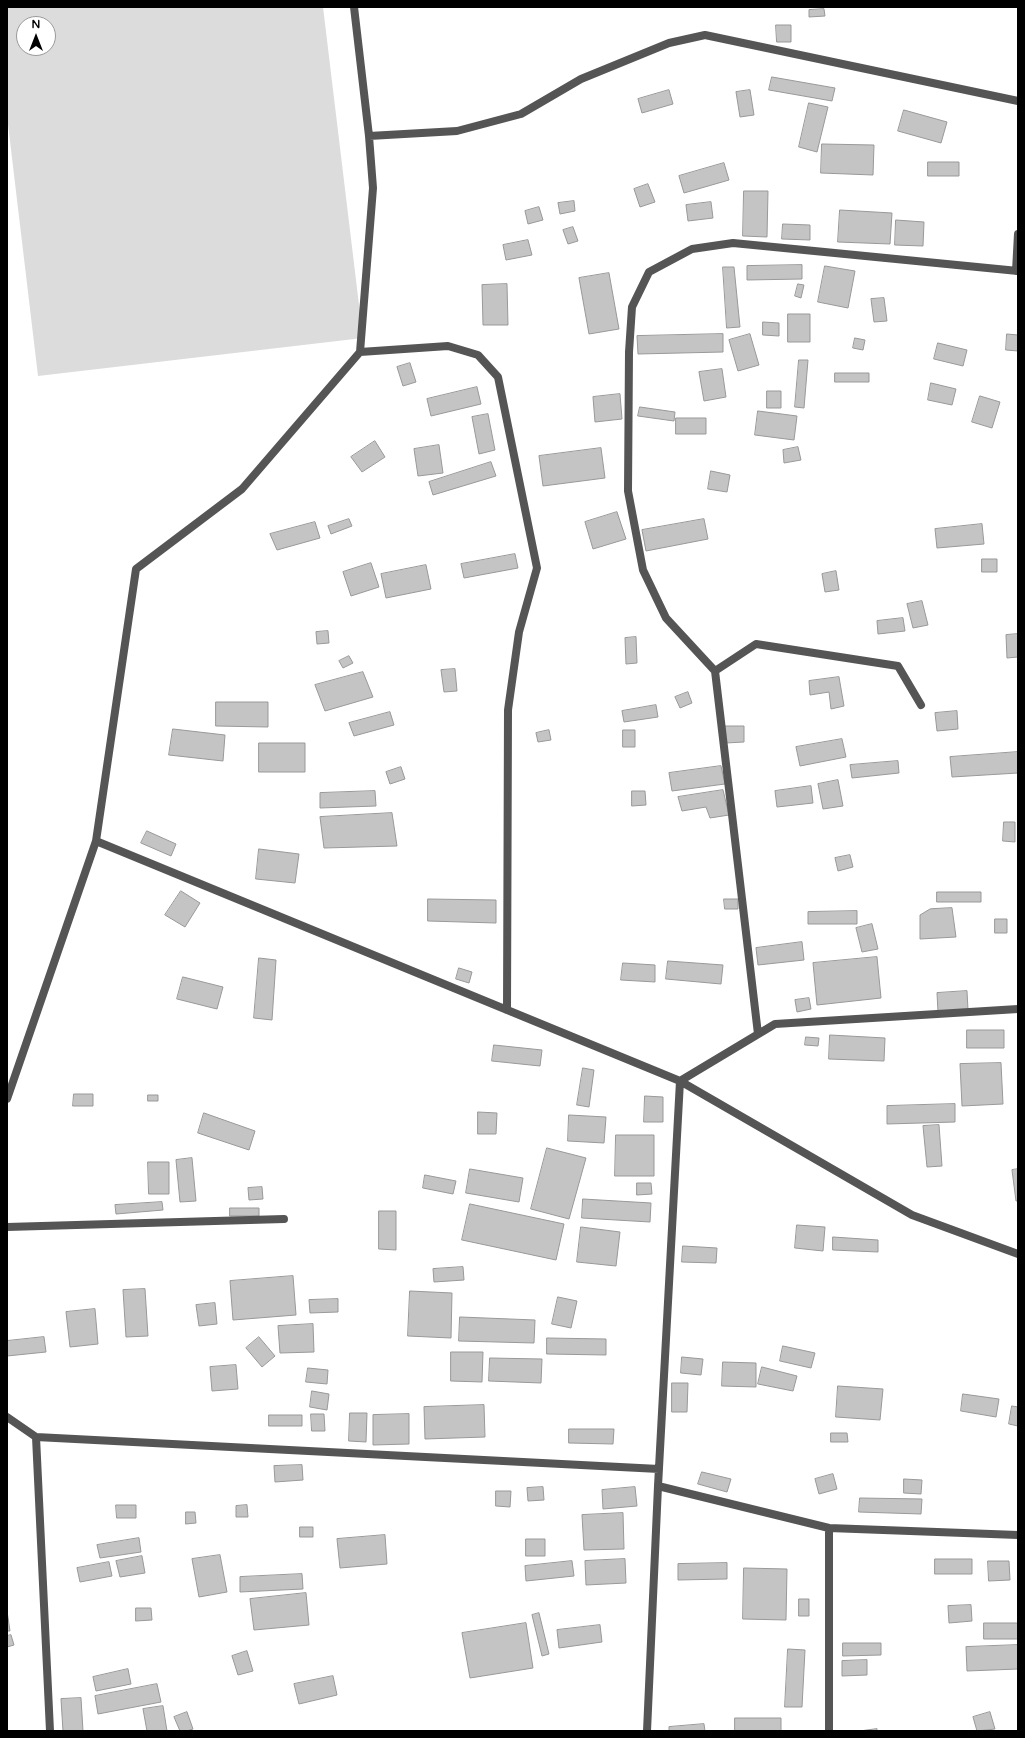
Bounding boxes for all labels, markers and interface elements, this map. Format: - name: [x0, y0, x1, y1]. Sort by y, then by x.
- north arrow: [16, 16, 56, 56]
- text: N: [32, 18, 40, 31]

